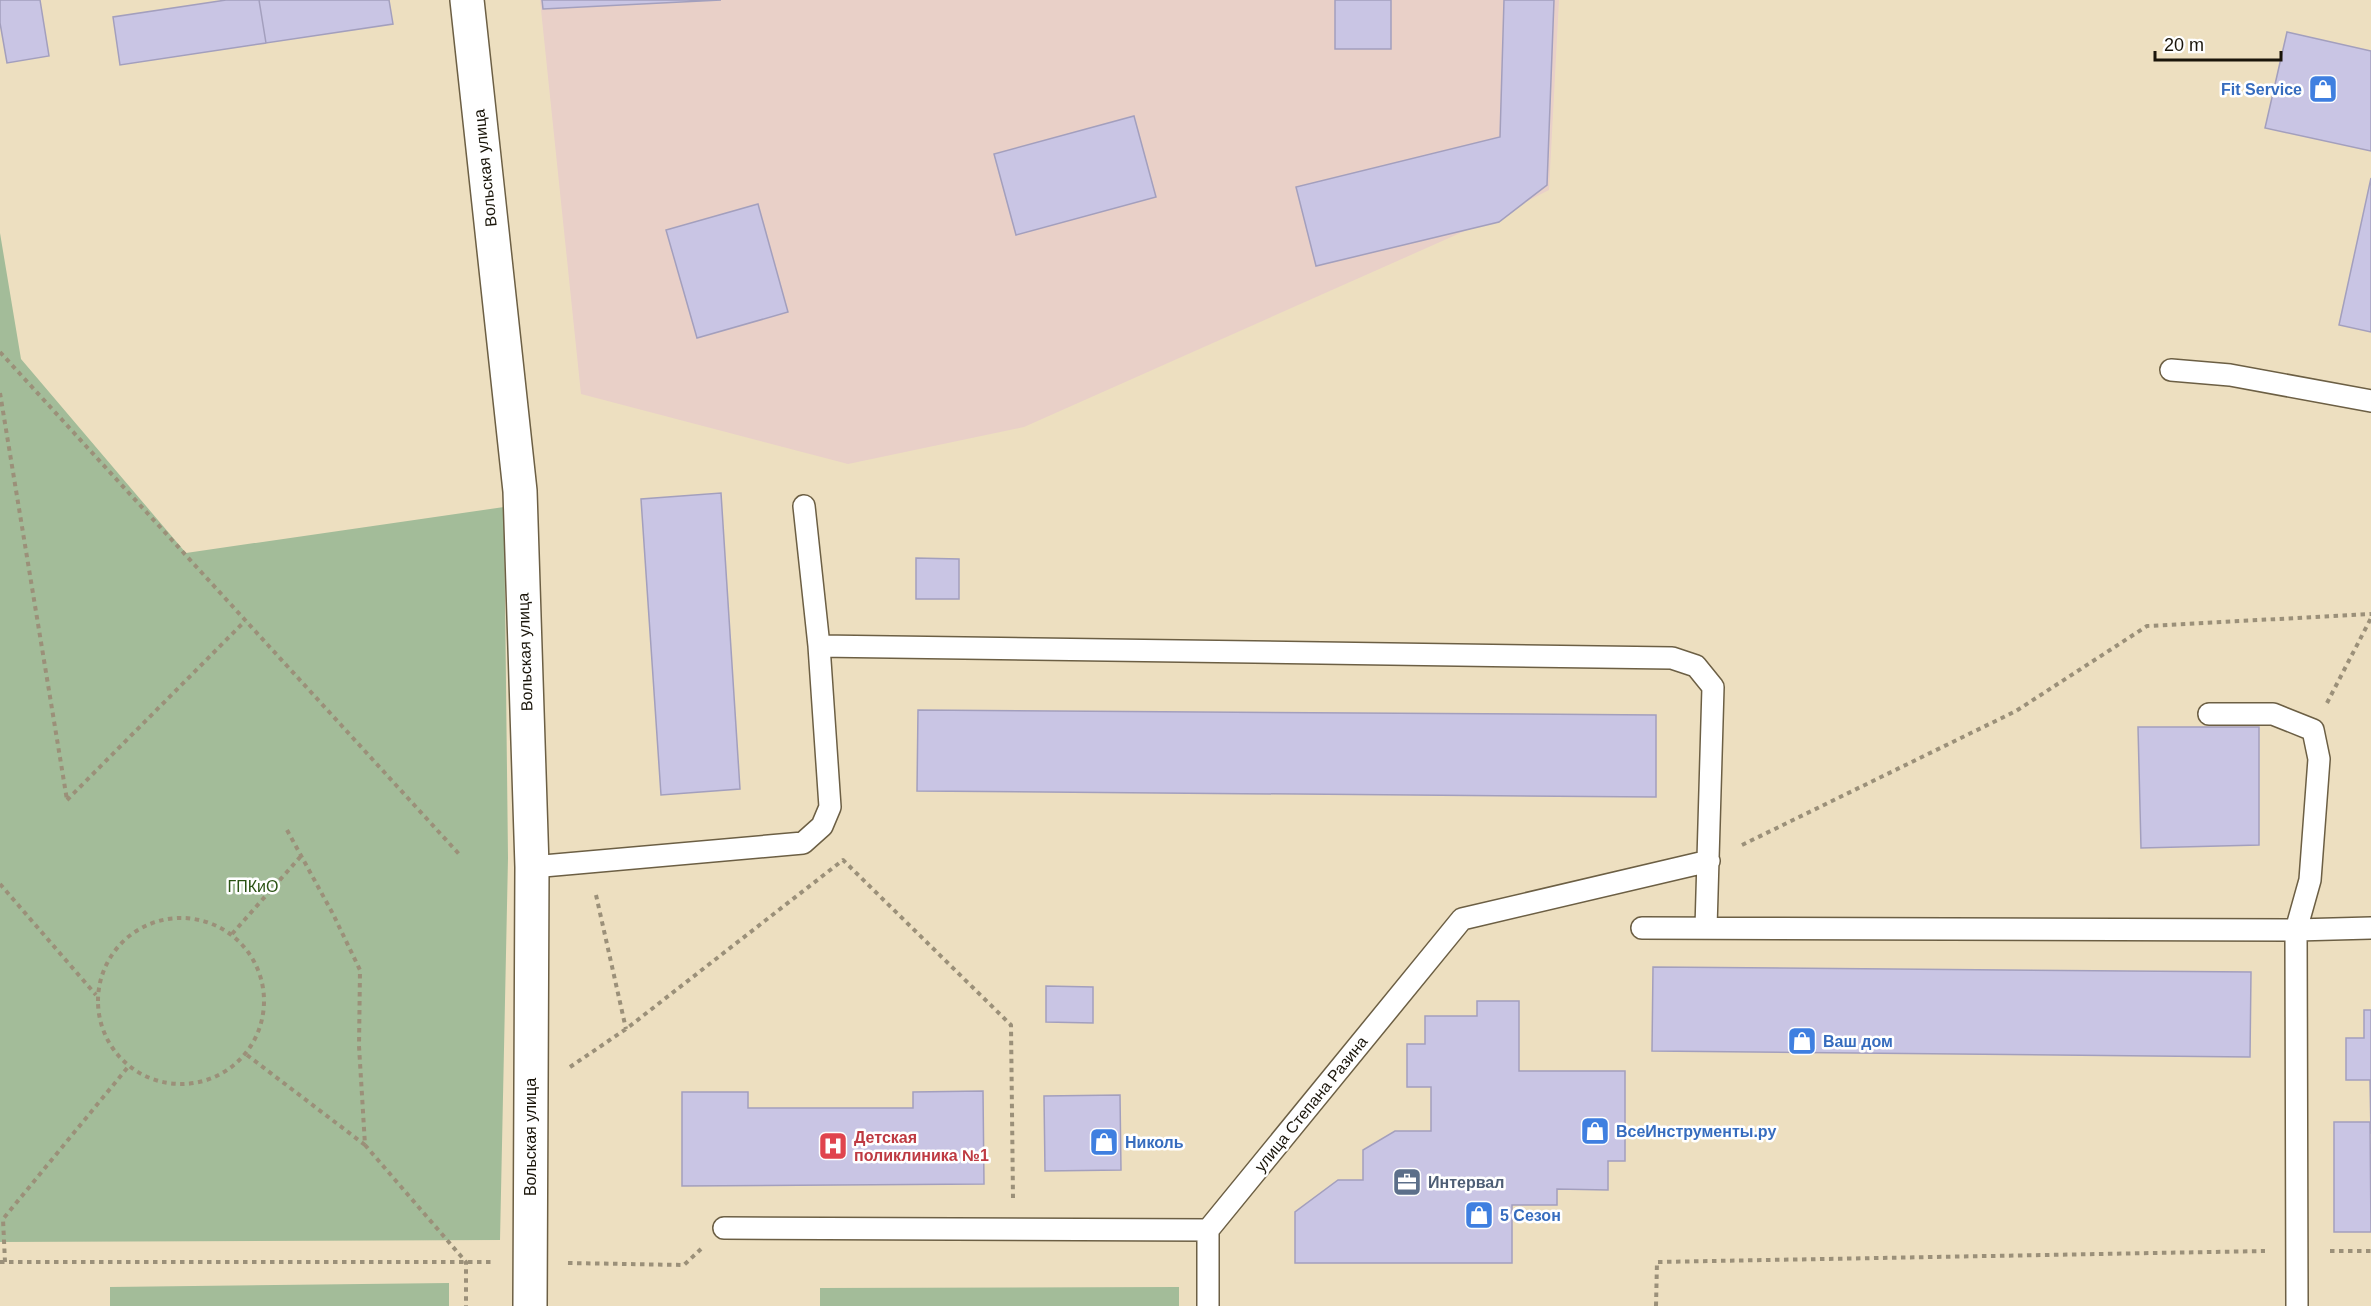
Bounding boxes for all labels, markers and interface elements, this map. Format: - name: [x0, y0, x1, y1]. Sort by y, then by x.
- scale bar: [2155, 24, 2281, 62]
- text: 20 m: [2164, 35, 2204, 55]
- shop icon: Fit Service: [2307, 73, 2339, 105]
- place label: Fit Service: [2221, 81, 2302, 98]
- street label: Вольская улица: [470, 108, 500, 228]
- street label: Вольская улица: [514, 593, 536, 711]
- park label: ГПКиО: [228, 878, 278, 895]
- shop icon: Ваш дом: [1786, 1025, 1818, 1057]
- street label: улица Степана Разина: [1251, 1033, 1371, 1175]
- place label: Ваш дом: [1823, 1033, 1893, 1050]
- street label: Вольская улица: [522, 1078, 539, 1196]
- shop icon: ВсеИнструменты.ру: [1579, 1115, 1611, 1147]
- place label: ВсеИнструменты.ру: [1616, 1123, 1776, 1140]
- shop icon: Николь: [1088, 1126, 1120, 1158]
- place label: Детская поликлиника №1: [854, 1129, 989, 1164]
- hospital icon: Детская поликлиника №1: [817, 1130, 849, 1162]
- place label: Николь: [1125, 1134, 1184, 1151]
- office icon: Интервал: [1391, 1166, 1423, 1198]
- place label: Интервал: [1428, 1174, 1504, 1191]
- shop icon: 5 Сезон: [1463, 1199, 1495, 1231]
- place label: 5 Сезон: [1500, 1207, 1561, 1224]

